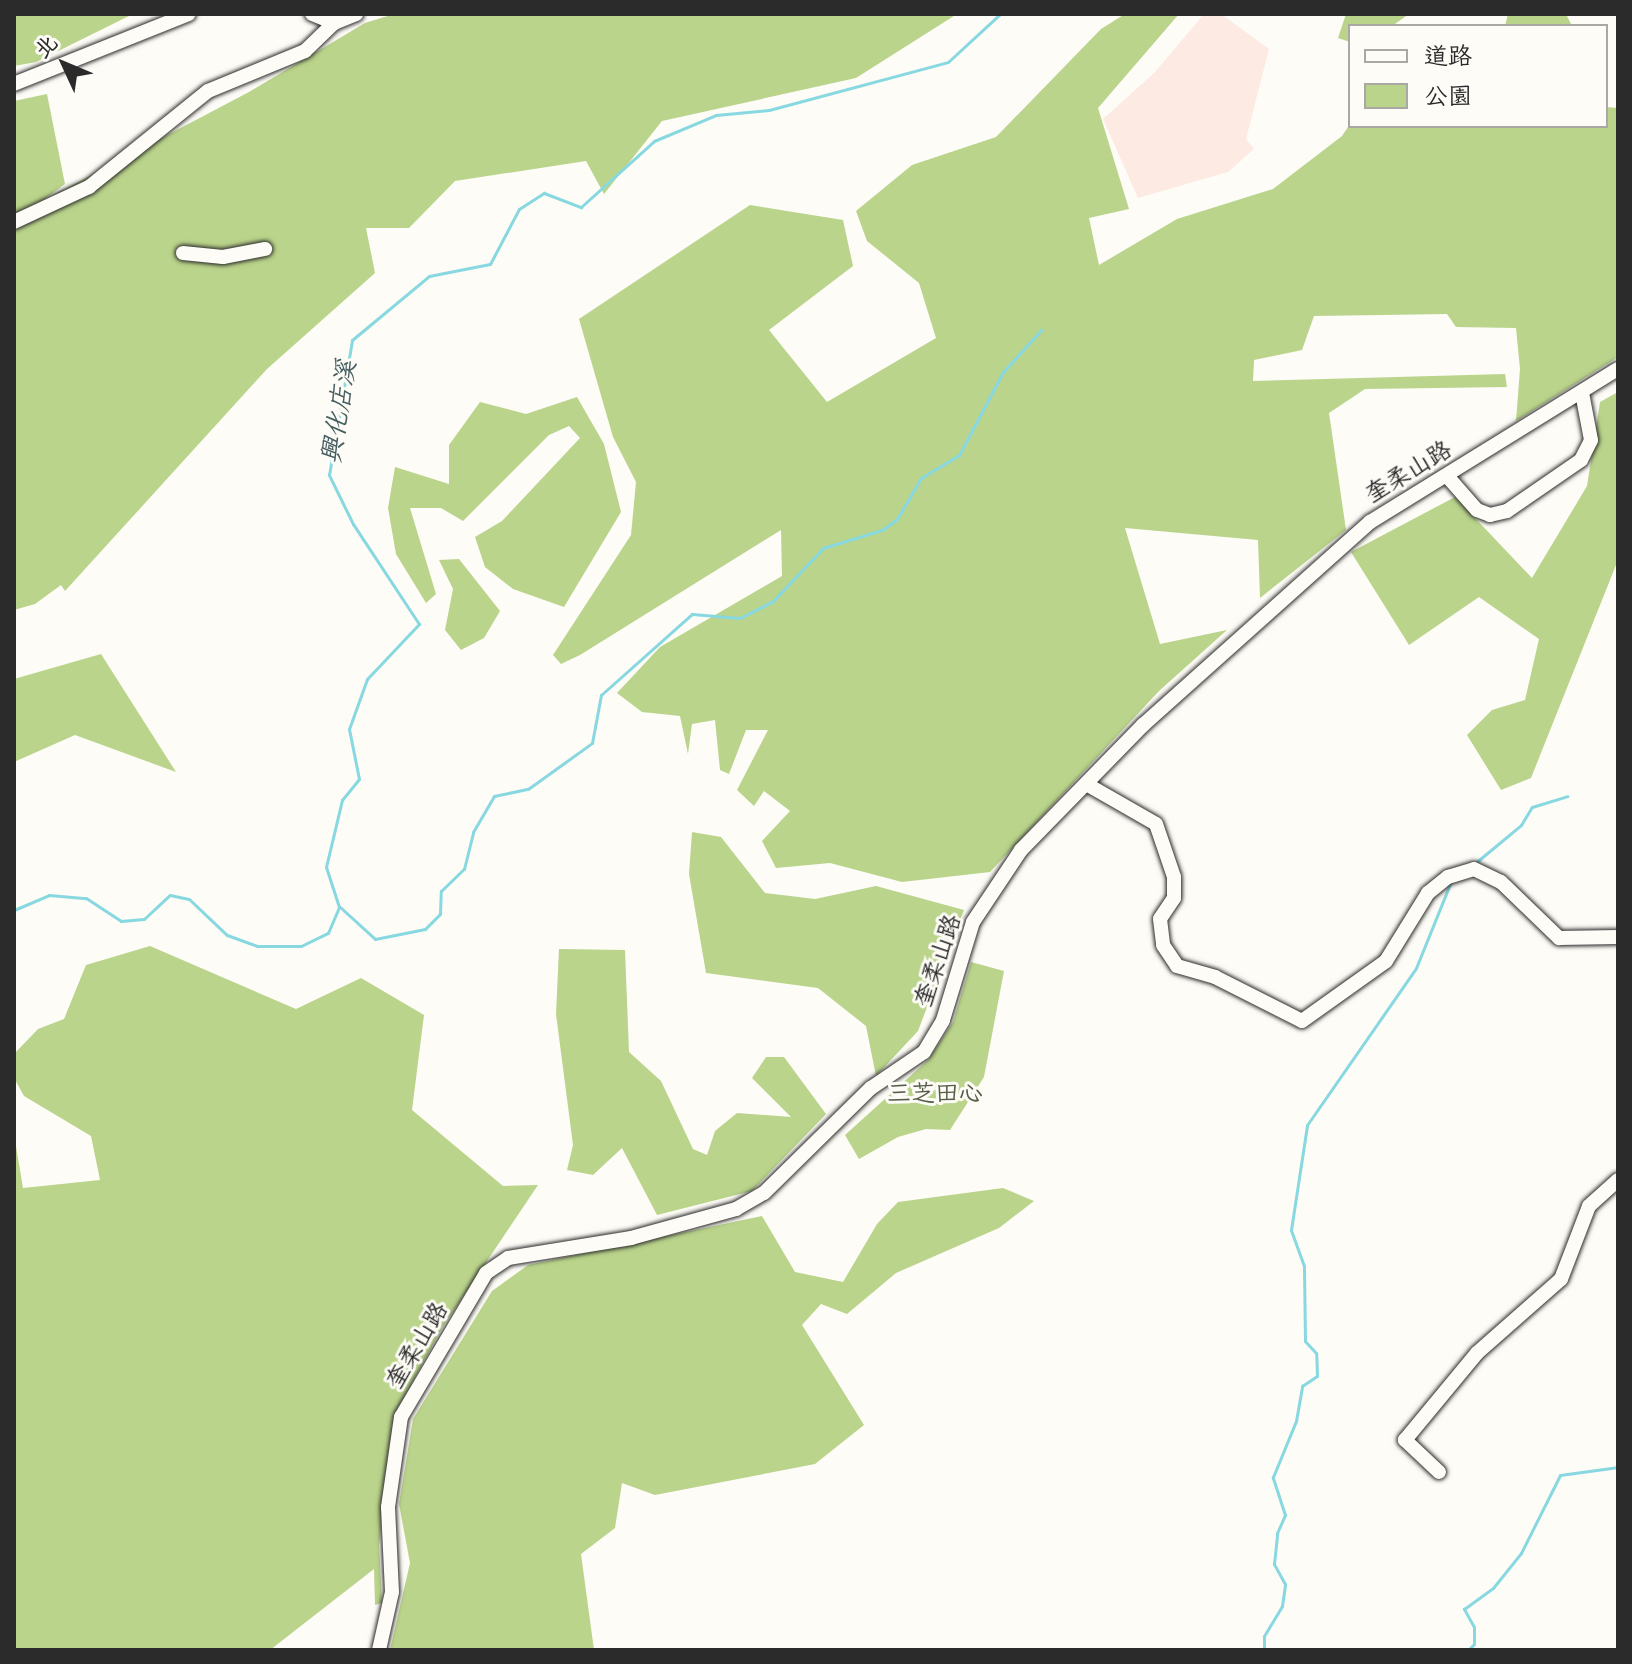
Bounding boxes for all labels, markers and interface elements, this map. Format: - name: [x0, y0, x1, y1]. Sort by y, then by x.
- north arrow: [24, 24, 104, 104]
- legend: [1348, 24, 1608, 128]
- text: 北: [28, 28, 65, 66]
- text: 道路: [1424, 40, 1472, 74]
- text: 公園: [1424, 80, 1472, 114]
- water label: 興化店溪: [316, 358, 364, 466]
- street label: 奎柔山路: [1360, 436, 1458, 510]
- street label: 奎柔山路: [910, 911, 968, 1011]
- park label: 三芝田心: [887, 1081, 983, 1109]
- street label: 奎柔山路: [381, 1297, 455, 1395]

